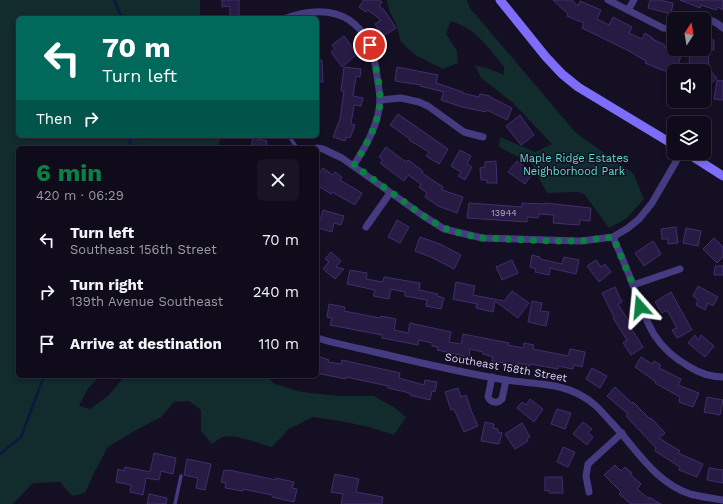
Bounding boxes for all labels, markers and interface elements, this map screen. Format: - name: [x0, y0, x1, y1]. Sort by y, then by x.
- north arrow: [667, 12, 711, 56]
- map controls: [667, 12, 711, 160]
- pin: [353, 28, 387, 62]
- text: 70 m: [102, 31, 171, 64]
- icon: left: [36, 32, 88, 84]
- icon: arrive: [359, 34, 381, 56]
- button: sound: [667, 64, 711, 108]
- text: Turn left: [102, 65, 177, 86]
- icon: right: [80, 108, 102, 130]
- text: Then: [36, 110, 72, 128]
- button: layers: [667, 116, 711, 160]
- park label: Maple Ridge Estates Neighborhood Park: [519, 152, 629, 178]
- text: 6 min: [36, 159, 102, 187]
- button: close: [257, 159, 299, 201]
- text: 420 m · 06:29: [36, 188, 124, 203]
- house number: 13944: [491, 208, 517, 218]
- text: Turn left: [70, 224, 134, 242]
- icon: left: [36, 229, 58, 251]
- text: 70 m: [262, 231, 299, 249]
- text: Southeast 156th Street: [70, 242, 217, 257]
- text: Turn right: [70, 276, 143, 294]
- icon: right: [36, 281, 58, 303]
- text: 240 m: [253, 283, 299, 301]
- position arrow: [619, 286, 661, 328]
- text: 139th Avenue Southeast: [70, 294, 223, 309]
- icon: arrive: [36, 333, 58, 355]
- text: Arrive at destination: [70, 335, 222, 353]
- text: 110 m: [259, 335, 299, 353]
- street label: Southeast 158th Street: [444, 350, 569, 385]

